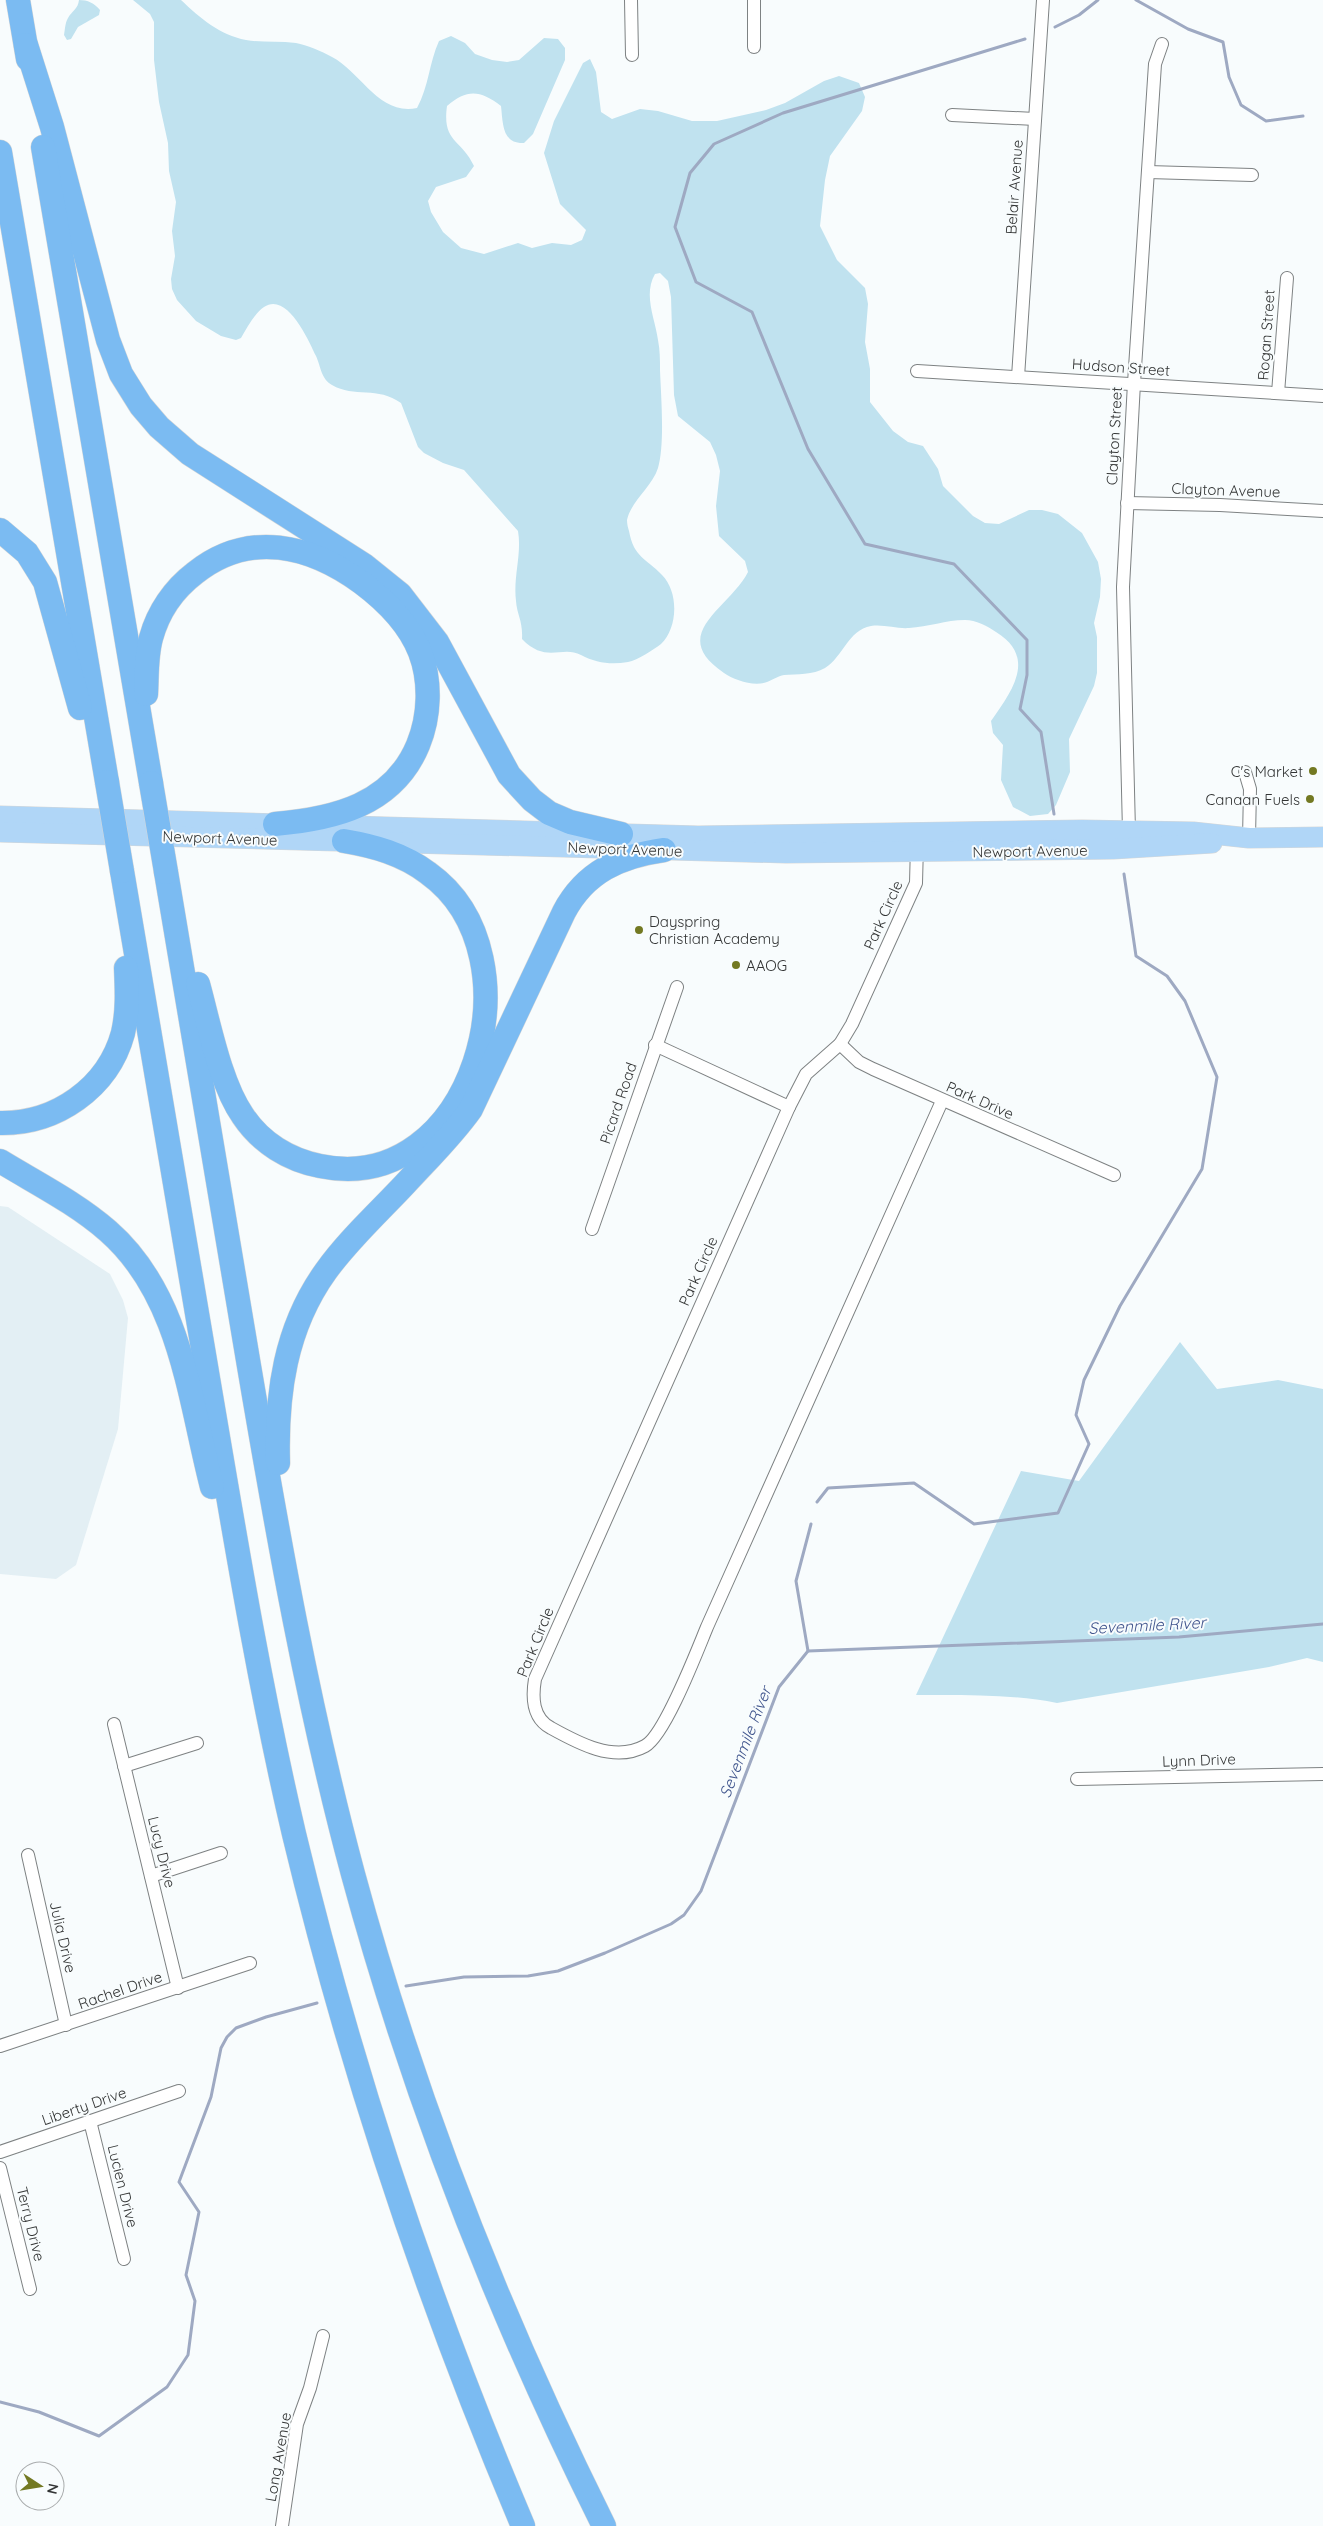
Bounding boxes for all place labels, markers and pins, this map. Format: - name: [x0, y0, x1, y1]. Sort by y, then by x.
- place label: C's Market: [1231, 762, 1303, 781]
- marker: C's Market: [1307, 765, 1319, 777]
- place label: Canaan Fuels: [1206, 790, 1300, 809]
- marker: Canaan Fuels: [1304, 793, 1316, 805]
- place label: Dayspring Christian Academy: [649, 912, 780, 948]
- marker: Dayspring Christian Academy: [633, 924, 645, 936]
- place label: AAOG: [746, 956, 787, 975]
- marker: AAOG: [730, 959, 742, 971]

